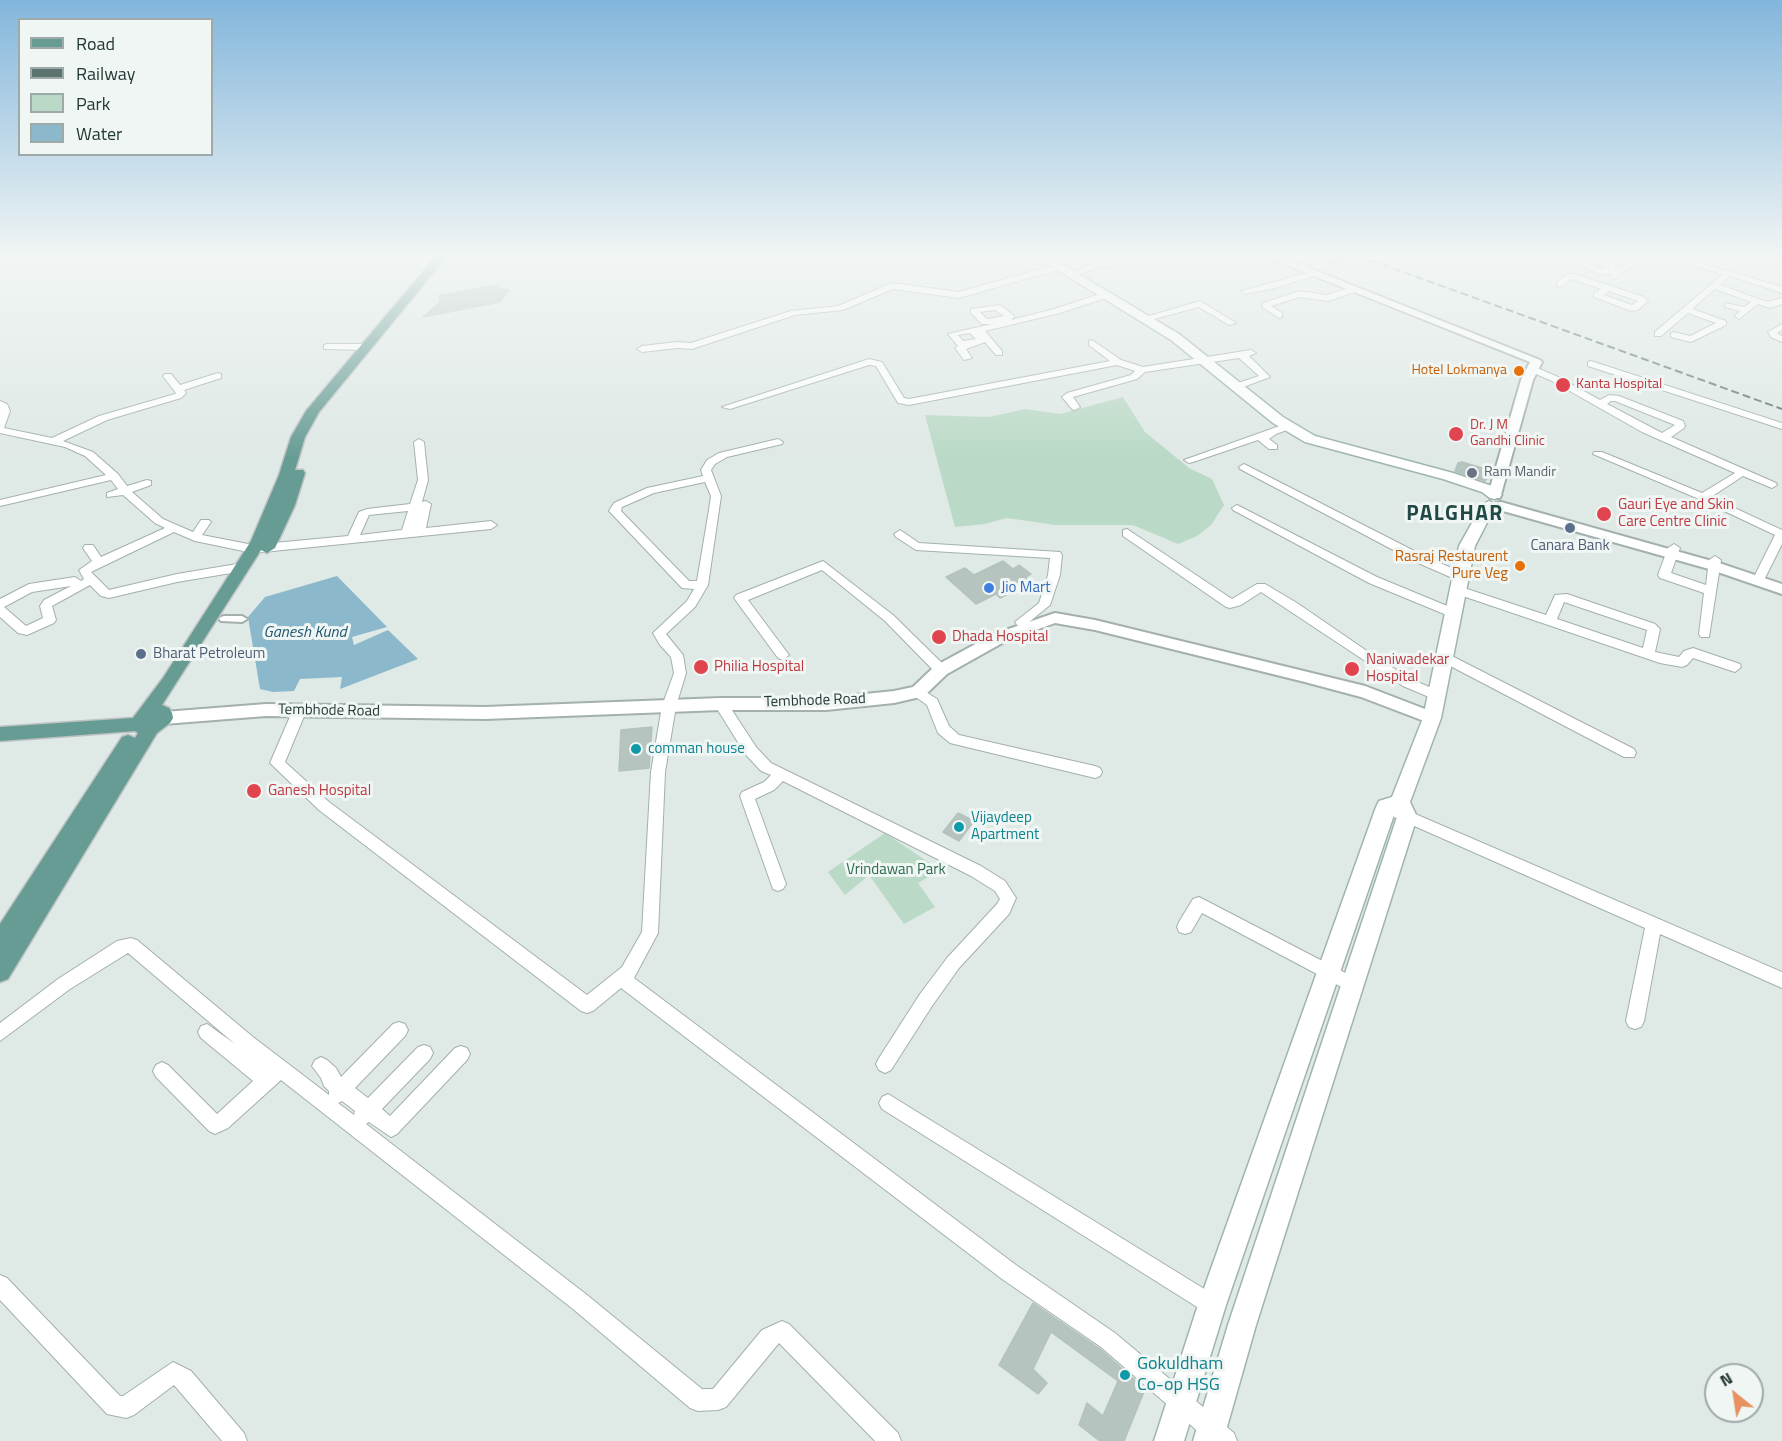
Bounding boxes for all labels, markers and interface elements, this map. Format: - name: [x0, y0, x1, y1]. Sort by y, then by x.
- legend: [18, 18, 213, 156]
- text: Road: [76, 30, 115, 57]
- text: Railway: [76, 60, 135, 87]
- text: Park: [76, 90, 110, 117]
- text: Water: [76, 120, 122, 147]
- place label: Hotel Lokmanya: [1411, 363, 1507, 379]
- marker: Hotel Lokmanya: [1512, 364, 1526, 378]
- marker: Kanta Hospital: [1554, 376, 1572, 394]
- place label: Kanta Hospital: [1576, 377, 1662, 393]
- place label: Dr. J M Gandhi Clinic: [1470, 418, 1545, 450]
- marker: Dr. J M Gandhi Clinic: [1447, 425, 1465, 443]
- place label: Ram Mandir: [1484, 465, 1556, 481]
- marker: Ram Mandir: [1465, 466, 1479, 480]
- place label: Gauri Eye and Skin Care Centre Clinic: [1618, 496, 1734, 531]
- district label: PALGHAR: [1406, 502, 1504, 528]
- marker: Gauri Eye and Skin Care Centre Clinic: [1595, 505, 1613, 523]
- marker: Canara Bank: [1563, 521, 1577, 535]
- place label: Canara Bank: [1530, 537, 1610, 555]
- place label: Rasraj Restaurent Pure Veg: [1395, 548, 1508, 583]
- marker: Rasraj Restaurent Pure Veg: [1513, 559, 1527, 573]
- place label: Jio Mart: [1001, 579, 1050, 597]
- marker: Jio Mart: [982, 581, 996, 595]
- water label: Ganesh Kund: [264, 623, 346, 643]
- marker: Dhada Hospital: [930, 628, 948, 646]
- place label: Dhada Hospital: [952, 628, 1048, 646]
- place label: Bharat Petroleum: [153, 645, 265, 663]
- marker: Bharat Petroleum: [134, 647, 148, 661]
- place label: Naniwadekar Hospital: [1366, 651, 1449, 686]
- marker: Philia Hospital: [692, 658, 710, 676]
- place label: Philia Hospital: [714, 658, 804, 676]
- marker: Naniwadekar Hospital: [1343, 660, 1361, 678]
- street label: Tembhode Road: [764, 690, 866, 712]
- street label: Tembhode Road: [278, 701, 380, 721]
- place label: comman house: [648, 740, 745, 758]
- marker: comman house: [629, 742, 643, 756]
- marker: Ganesh Hospital: [245, 782, 263, 800]
- place label: Ganesh Hospital: [268, 782, 371, 800]
- place label: Vijaydeep Apartment: [971, 809, 1039, 844]
- marker: Vijaydeep Apartment: [952, 820, 966, 834]
- park label: Vrindawan Park: [846, 861, 946, 879]
- place label: Gokuldham Co-op HSG: [1137, 1354, 1223, 1396]
- north arrow: [1704, 1363, 1764, 1423]
- text: N: [1715, 1366, 1737, 1392]
- marker: Gokuldham Co-op HSG: [1118, 1368, 1132, 1382]

